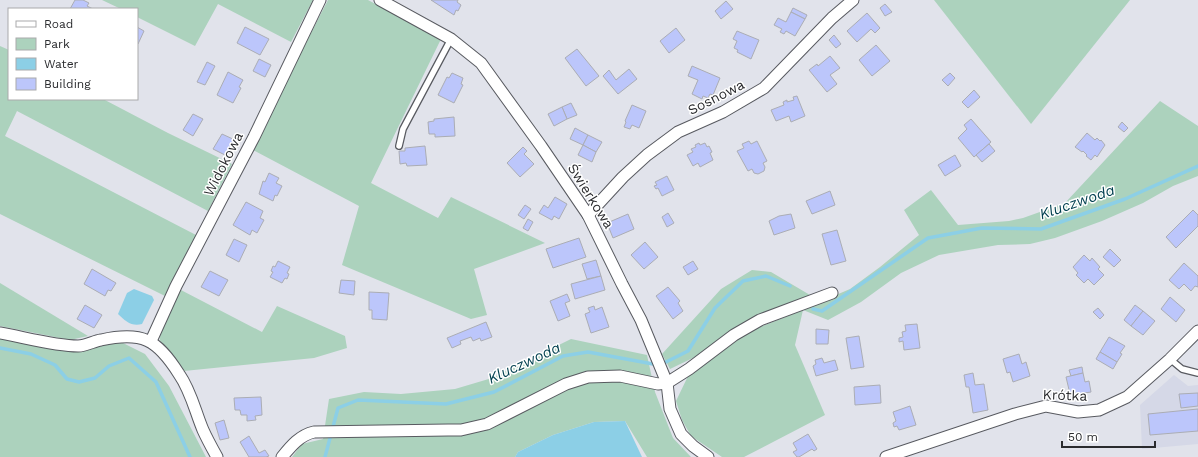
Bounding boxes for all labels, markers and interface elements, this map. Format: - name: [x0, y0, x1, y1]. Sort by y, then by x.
- legend: [8, 8, 138, 100]
- text: Road: [44, 17, 73, 31]
- text: Park: [44, 37, 70, 51]
- text: Water: [44, 57, 79, 71]
- street label: Sosnowa: [685, 76, 747, 118]
- text: Building: [44, 77, 91, 91]
- street label: Widokowa: [200, 129, 246, 199]
- street label: Świerkowa: [565, 161, 617, 231]
- water label: Kluczwoda: [1037, 181, 1117, 223]
- water label: Kluczwoda: [485, 338, 563, 388]
- street label: Krótka: [1042, 386, 1088, 404]
- scale bar: [1062, 423, 1155, 449]
- text: 50 m: [1068, 430, 1098, 444]

